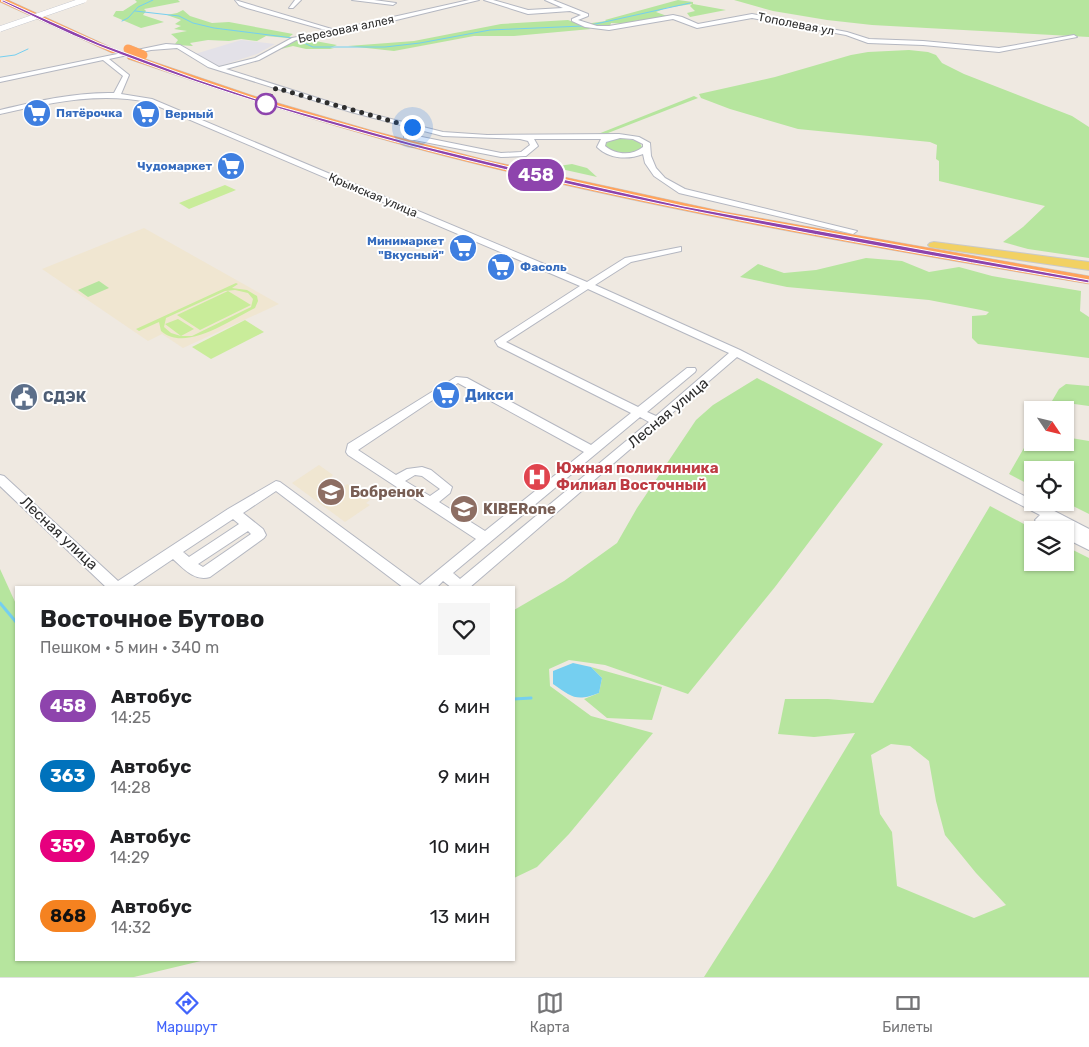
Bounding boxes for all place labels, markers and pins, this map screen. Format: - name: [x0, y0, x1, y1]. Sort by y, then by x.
- unlabelled marker: [255, 93, 277, 115]
- supermarket icon: Пятёрочка: [22, 98, 52, 128]
- supermarket icon: Верный: [131, 99, 161, 129]
- place label: Пятёрочка: [56, 106, 122, 120]
- place label: Верный: [165, 107, 214, 121]
- supermarket icon: Чудомаркет: [216, 151, 246, 181]
- place label: Чудомаркет: [137, 159, 212, 173]
- supermarket icon: Минимаркет "Вкусный": [448, 233, 478, 263]
- place label: Минимаркет "Вкусный": [367, 234, 444, 262]
- supermarket icon: Фасоль: [486, 252, 516, 282]
- place label: Фасоль: [520, 260, 567, 274]
- supermarket icon: Дикси: [431, 380, 461, 410]
- public building icon: СДЭК: [9, 382, 39, 412]
- place label: Дикси: [465, 386, 513, 404]
- place label: СДЭК: [43, 388, 87, 406]
- place label: Южная поликлиника Филиал Восточный: [556, 459, 719, 494]
- hospital icon: Южная поликлиника Филиал Восточный: [522, 462, 552, 492]
- school or university icon: Бобренок: [316, 477, 346, 507]
- place label: Бобренок: [350, 483, 424, 501]
- school or university icon: KIBERone: [449, 494, 479, 524]
- place label: KIBERone: [483, 500, 556, 518]

